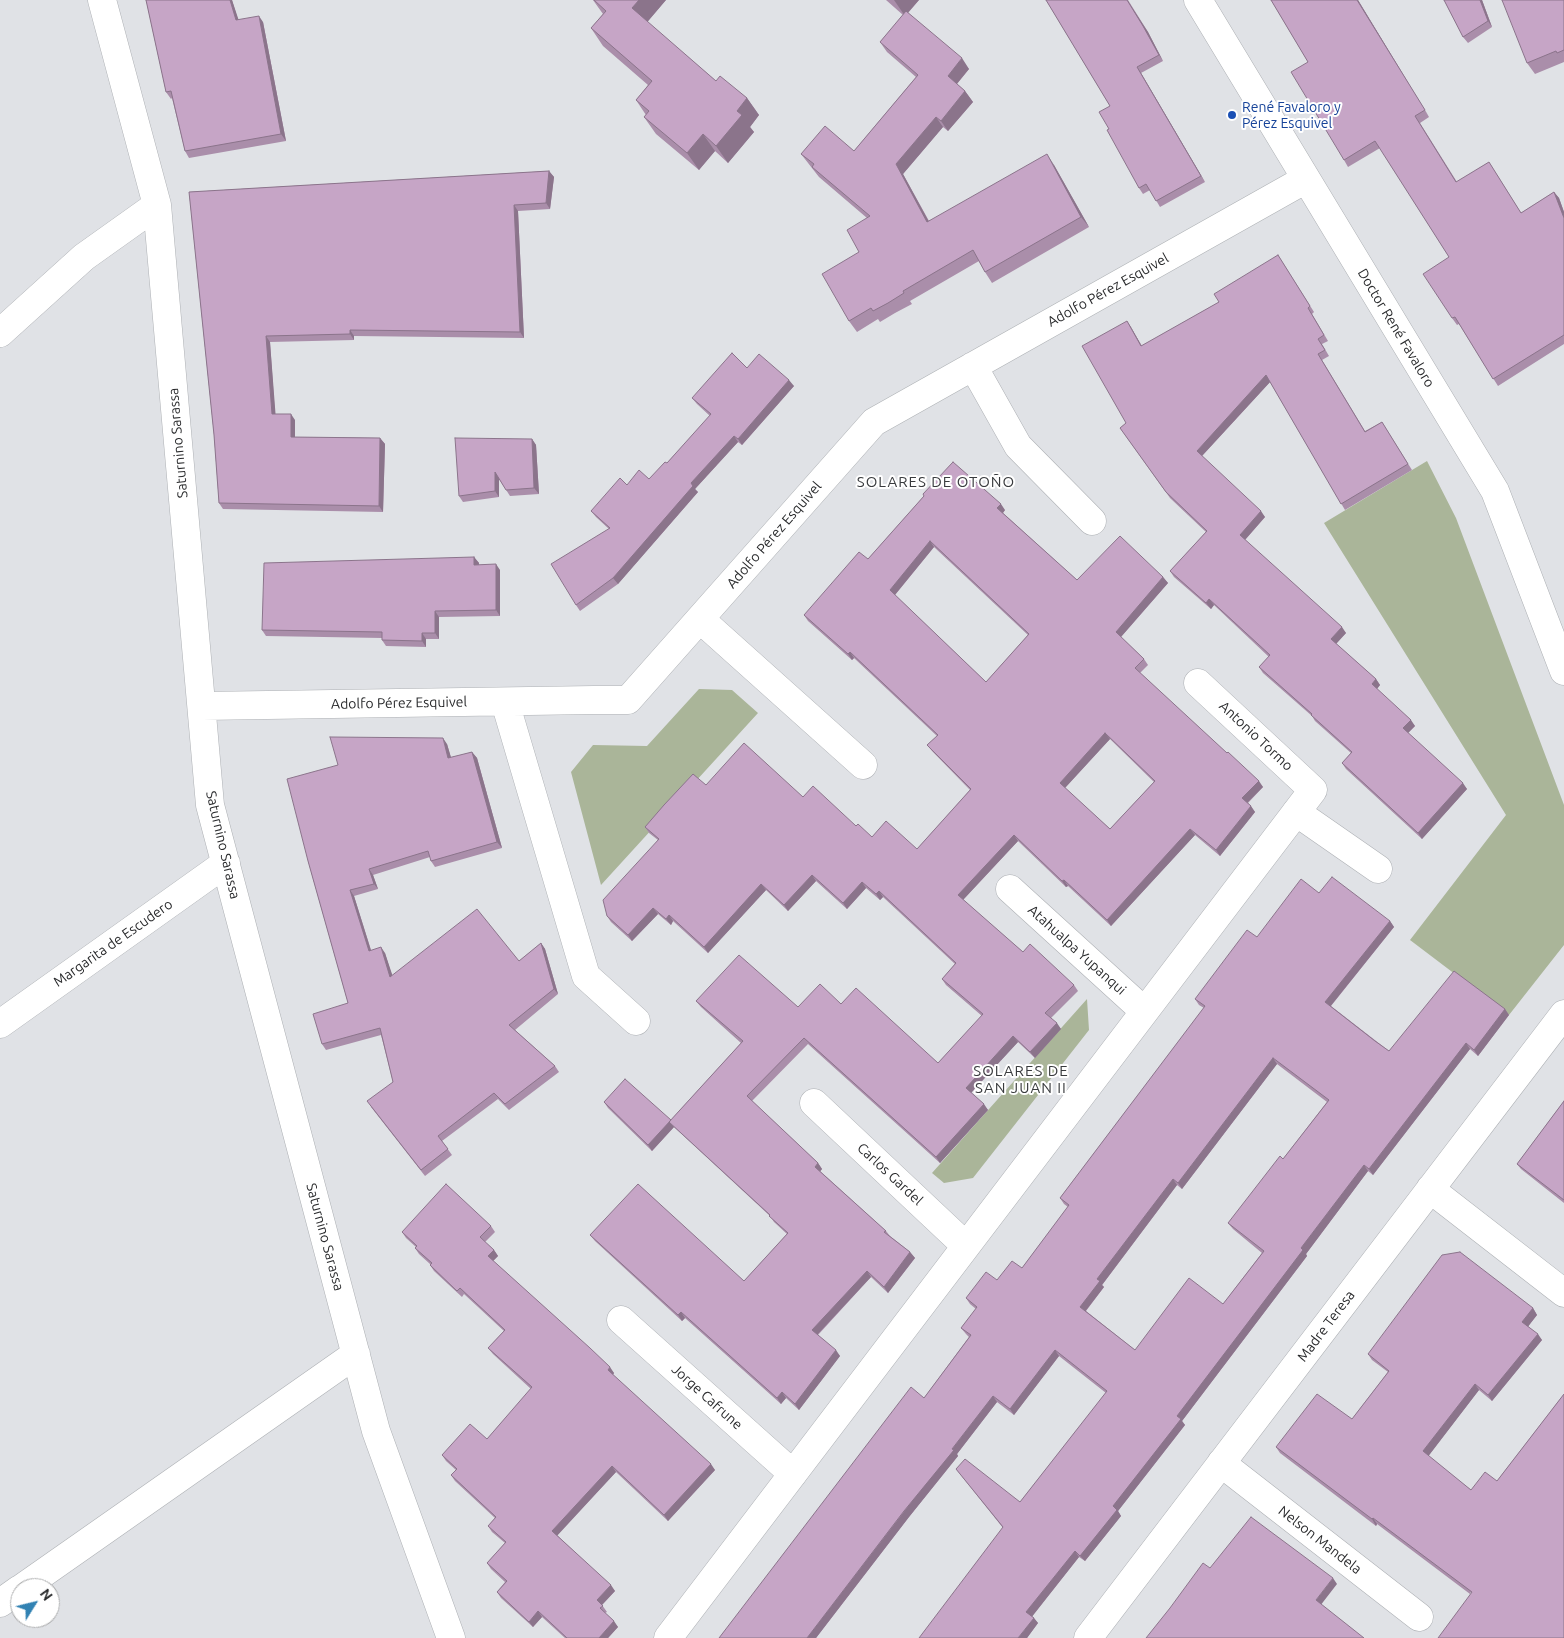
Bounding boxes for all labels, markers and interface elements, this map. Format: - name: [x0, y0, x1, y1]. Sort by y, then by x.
- place label: René Favaloro y Pérez Esquivel: [1242, 99, 1341, 132]
- marker: René Favaloro y Pérez Esquivel: [1226, 109, 1238, 121]
- street label: Adolfo Pérez Esquivel: [1044, 250, 1172, 330]
- street label: Doctor René Favaloro: [1354, 266, 1438, 390]
- street label: Saturnino Sarassa: [165, 387, 191, 499]
- district label: SOLARES DE OTOÑO: [855, 473, 1017, 491]
- street label: Adolfo Pérez Esquivel: [723, 478, 825, 592]
- street label: Adolfo Pérez Esquivel: [331, 693, 467, 713]
- street label: Antonio Tormo: [1216, 698, 1296, 774]
- street label: Saturnino Sarassa: [202, 789, 244, 901]
- street label: Margarita de Escudero: [50, 896, 176, 990]
- street label: Atahualpa Yupanqui: [1025, 902, 1129, 998]
- district label: SOLARES DE SAN JUAN II: [972, 1062, 1070, 1097]
- street label: Carlos Gardel: [854, 1139, 926, 1209]
- street label: Saturnino Sarassa: [303, 1181, 347, 1293]
- street label: Madre Teresa: [1294, 1287, 1358, 1365]
- street label: Jorge Cafrune: [668, 1361, 746, 1433]
- street label: Nelson Mandela: [1275, 1502, 1365, 1578]
- north arrow: [10, 1578, 60, 1628]
- text: N: [37, 1586, 56, 1604]

